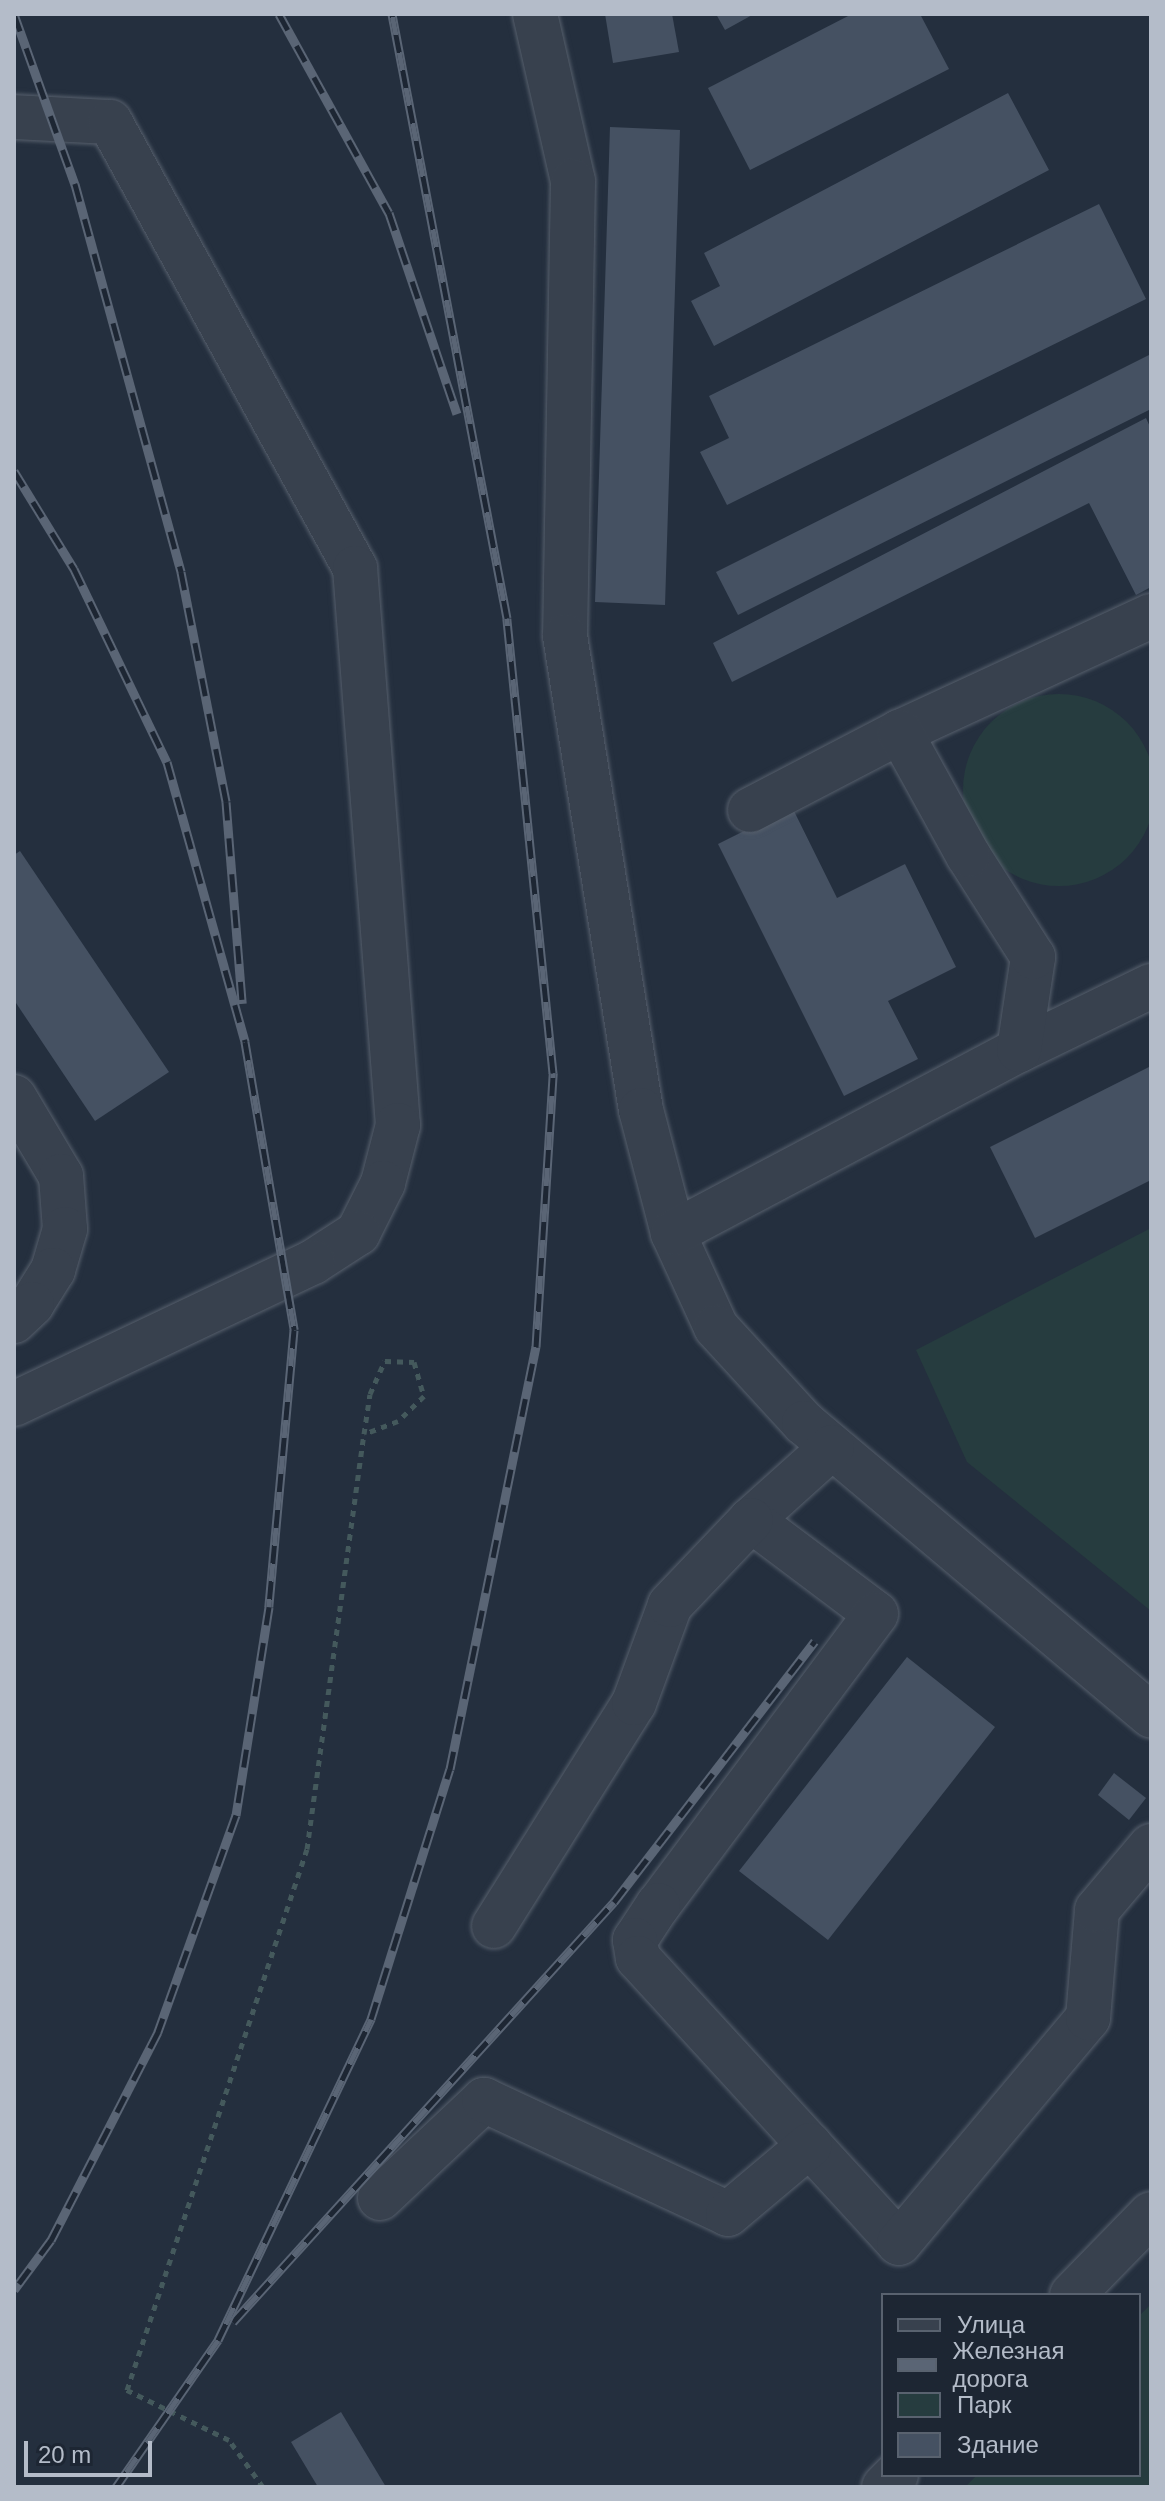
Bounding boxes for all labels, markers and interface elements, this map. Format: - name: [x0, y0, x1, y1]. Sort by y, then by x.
- legend: [881, 2293, 1141, 2477]
- text: Улица: [957, 2311, 1025, 2338]
- text: Железная дорога: [953, 2337, 1064, 2392]
- text: Парк: [957, 2391, 1011, 2418]
- scale bar: [28, 2425, 156, 2475]
- text: Здание: [957, 2431, 1039, 2458]
- text: 20 m: [38, 2441, 91, 2468]

